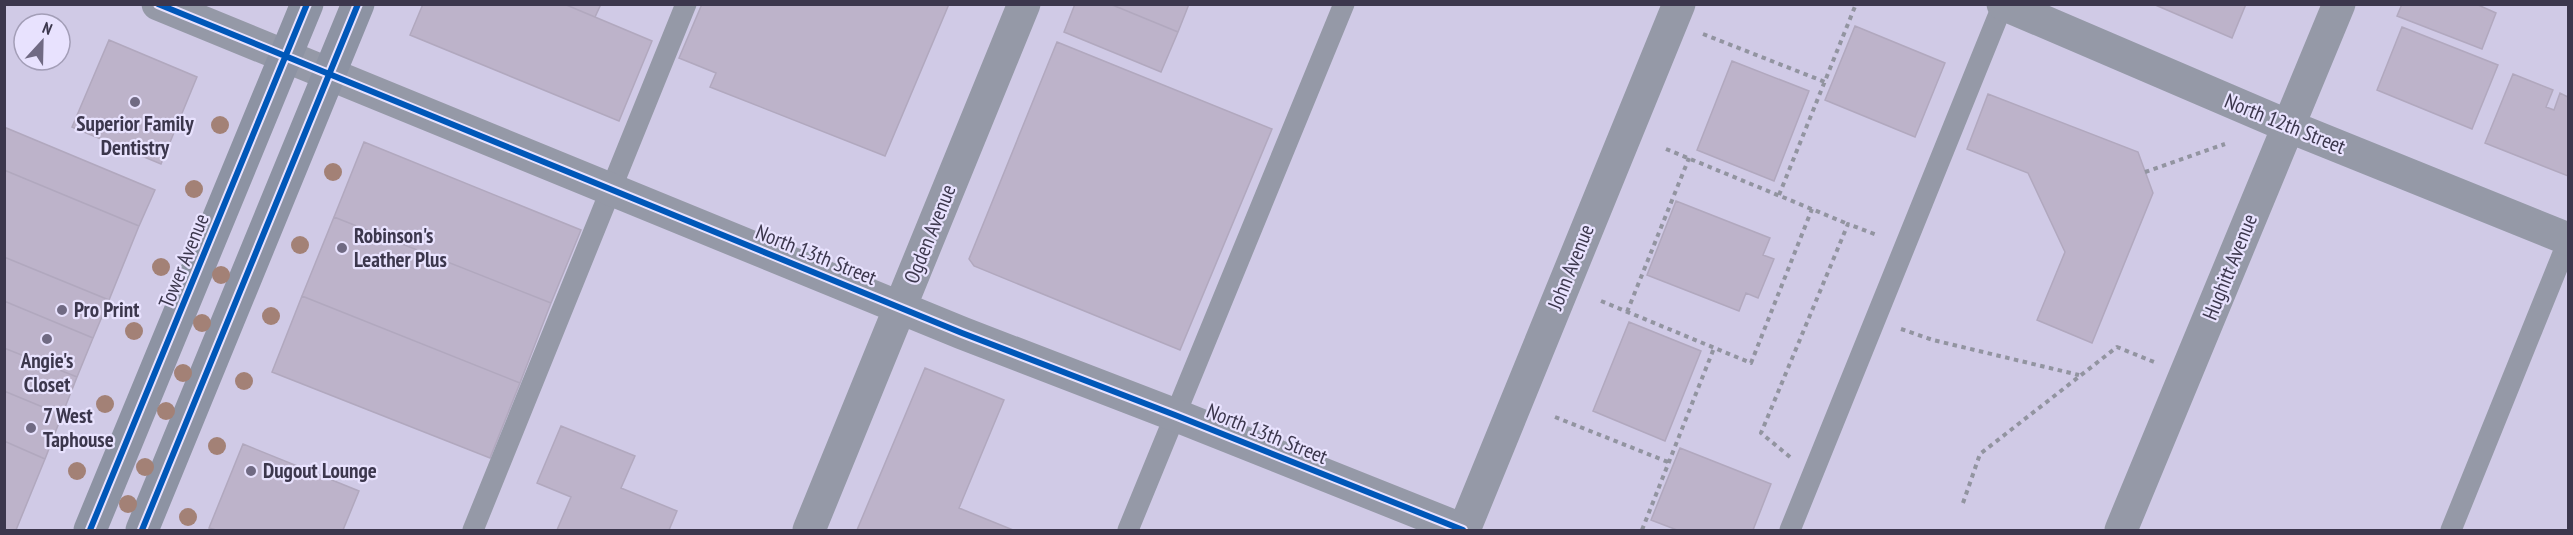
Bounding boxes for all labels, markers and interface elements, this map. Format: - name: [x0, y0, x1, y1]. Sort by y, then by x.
- north arrow: [12, 12, 72, 72]
- text: N: [40, 17, 55, 39]
- street label: North 12th Street: [2221, 87, 2350, 160]
- marker: Superior Family Dentistry: [128, 95, 142, 109]
- place label: Superior Family Dentistry: [76, 110, 194, 161]
- street label: Ogden Avenue: [897, 180, 962, 287]
- street label: Tower Avenue: [152, 210, 215, 312]
- street label: Hughitt Avenue: [2196, 210, 2263, 324]
- street label: North 13th Street: [752, 218, 881, 291]
- street label: John Avenue: [1541, 220, 1600, 314]
- place label: Robinson's Leather Plus: [354, 222, 447, 273]
- marker: Robinson's Leather Plus: [335, 241, 349, 255]
- place label: Pro Print: [74, 296, 139, 323]
- marker: Pro Print: [55, 303, 69, 317]
- marker: Angie's Closet: [40, 332, 54, 346]
- place label: Angie's Closet: [20, 347, 73, 398]
- street label: North 13th Street: [1203, 397, 1332, 470]
- place label: 7 West Taphouse: [43, 402, 114, 453]
- marker: 7 West Taphouse: [24, 421, 38, 435]
- place label: Dugout Lounge: [263, 457, 377, 484]
- marker: Dugout Lounge: [244, 464, 258, 478]

